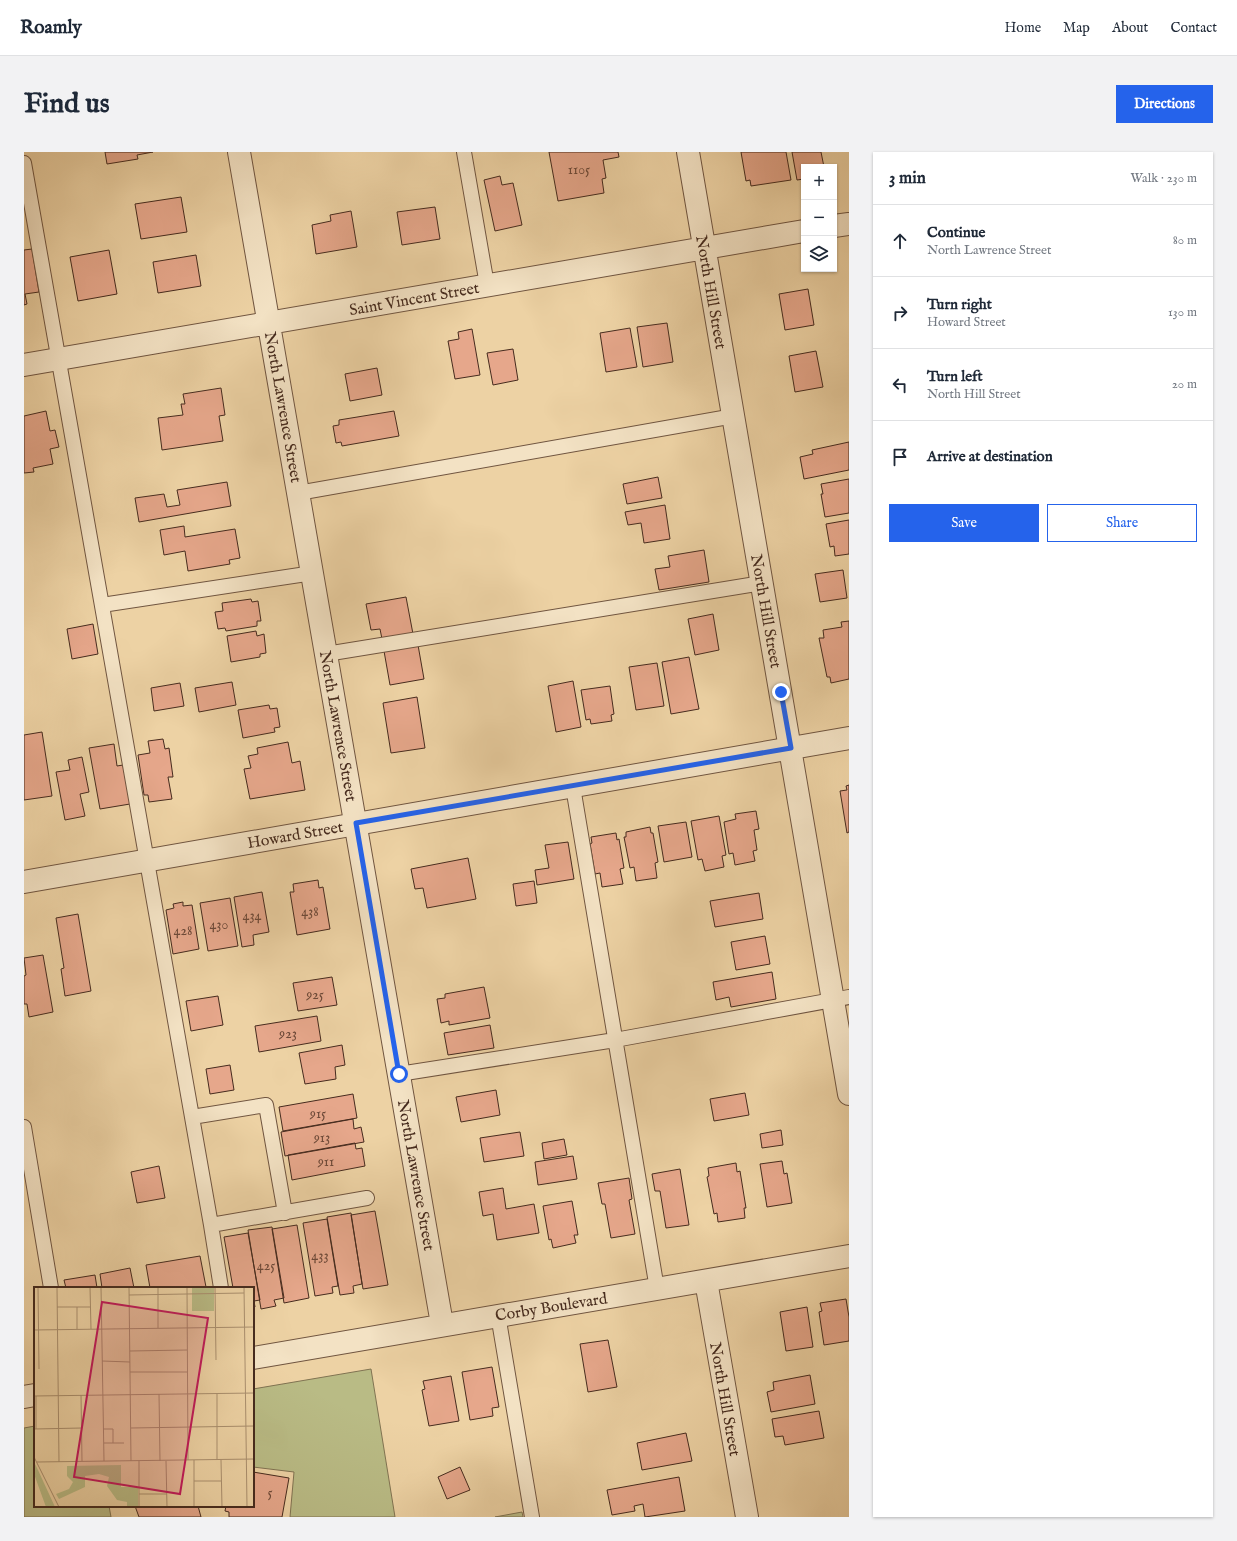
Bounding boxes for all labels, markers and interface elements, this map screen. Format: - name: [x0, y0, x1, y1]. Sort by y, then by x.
- text: Roamly: [20, 16, 82, 40]
- text: Home: [1005, 19, 1041, 37]
- text: Map: [1063, 19, 1090, 37]
- text: About: [1112, 19, 1148, 37]
- text: Contact: [1170, 19, 1217, 37]
- button: Directions: [1116, 85, 1213, 123]
- text: Find us: [24, 87, 110, 122]
- house number: 1105: [568, 161, 590, 179]
- map controls: [801, 164, 837, 272]
- button: +: [801, 164, 837, 200]
- text: 3 min: [889, 168, 926, 189]
- text: Walk · 230 m: [1131, 170, 1197, 187]
- button: −: [801, 200, 837, 236]
- text: Continue: [927, 223, 985, 242]
- icon: ahead: [889, 230, 911, 252]
- text: 80 m: [1173, 232, 1197, 249]
- street label: North Hill Street: [690, 234, 730, 351]
- button: layers: [801, 236, 837, 272]
- text: North Lawrence Street: [927, 242, 1051, 259]
- street label: Saint Vincent Street: [348, 279, 481, 321]
- text: Turn right: [927, 295, 992, 314]
- icon: right: [889, 302, 911, 324]
- text: 130 m: [1168, 304, 1197, 321]
- text: Howard Street: [927, 314, 1006, 331]
- street label: North Lawrence Street: [259, 330, 305, 485]
- text: Turn left: [927, 367, 983, 386]
- icon: left: [889, 374, 911, 396]
- text: 20 m: [1172, 376, 1197, 393]
- text: North Hill Street: [927, 386, 1021, 403]
- icon: arrive: [889, 446, 911, 468]
- text: Arrive at destination: [927, 447, 1053, 466]
- button: Save: [889, 504, 1039, 542]
- button: Share: [1047, 504, 1197, 542]
- street label: North Hill Street: [745, 553, 785, 670]
- street label: North Lawrence Street: [314, 649, 360, 804]
- route end: [772, 683, 790, 701]
- street label: Howard Street: [246, 818, 345, 854]
- house number: 438: [301, 903, 319, 921]
- house number: 434: [243, 907, 262, 925]
- house number: 430: [210, 916, 229, 934]
- house number: 428: [174, 922, 192, 940]
- house number: 925: [305, 986, 324, 1004]
- house number: 923: [278, 1025, 297, 1043]
- route start: [390, 1065, 408, 1083]
- street label: North Lawrence Street: [392, 1098, 438, 1253]
- house number: 915: [309, 1105, 326, 1123]
- house number: 913: [313, 1129, 330, 1147]
- house number: 911: [317, 1153, 334, 1171]
- house number: 433: [311, 1247, 329, 1265]
- house number: 425: [257, 1257, 275, 1275]
- inset map: [34, 1287, 254, 1507]
- street label: Corby Boulevard: [494, 1289, 609, 1327]
- street label: North Hill Street: [704, 1341, 744, 1458]
- house number: 5: [267, 1484, 273, 1502]

